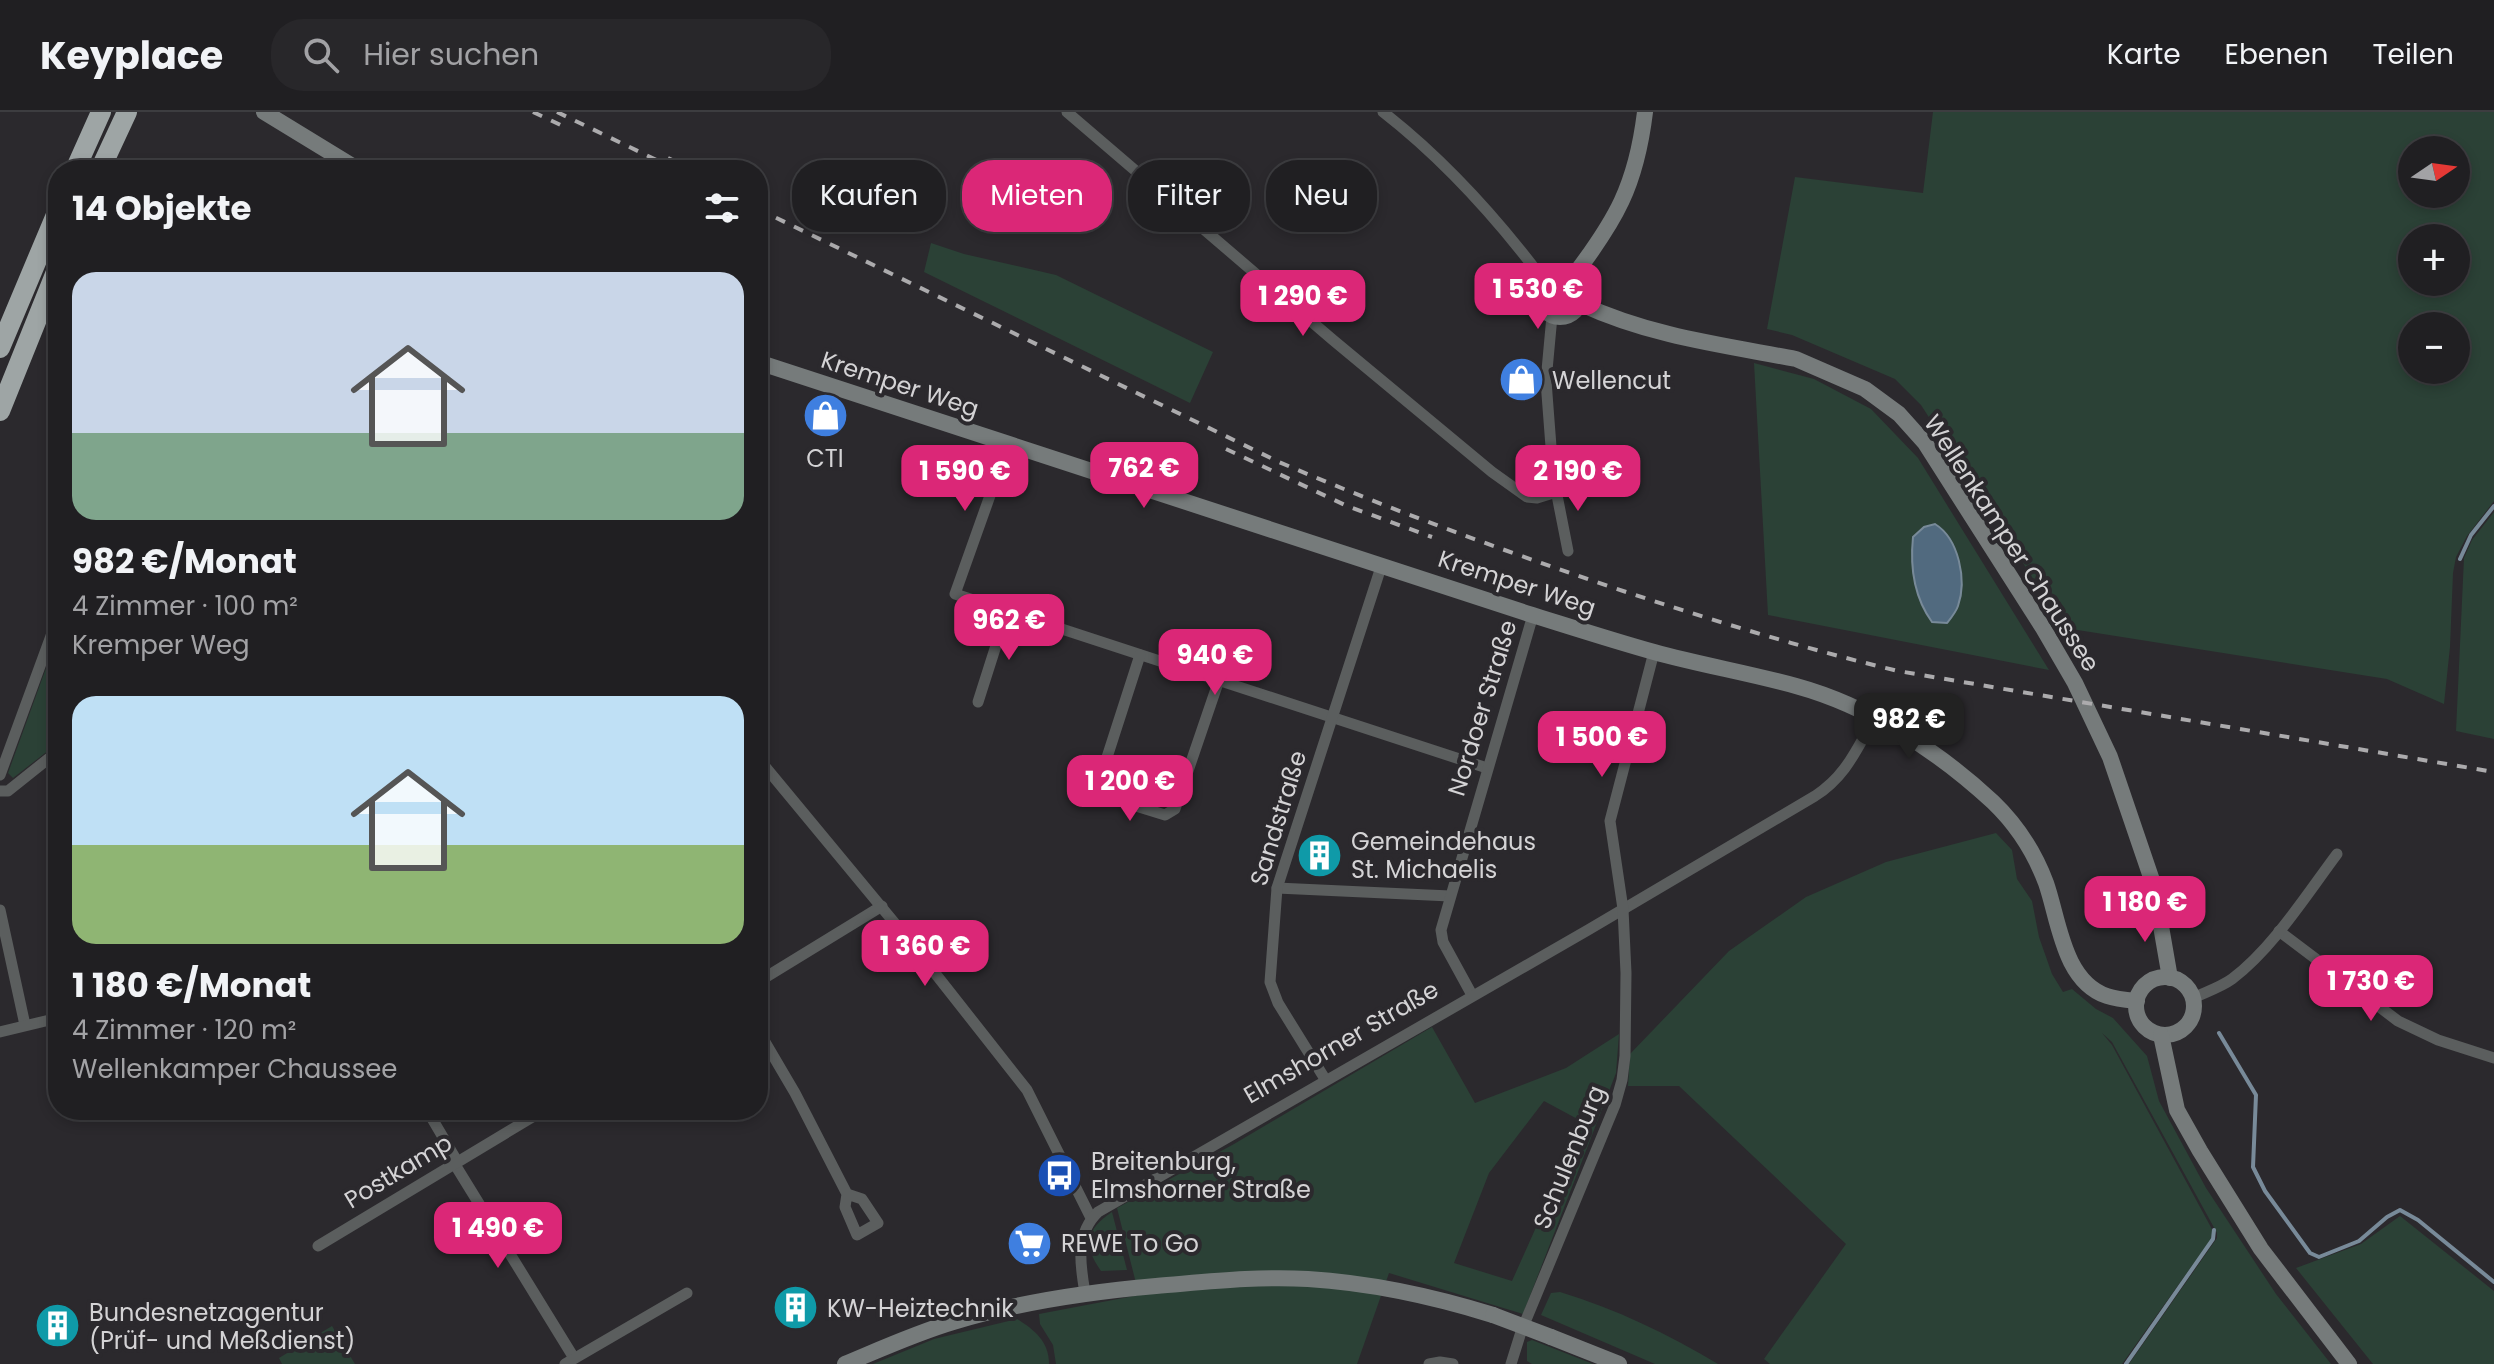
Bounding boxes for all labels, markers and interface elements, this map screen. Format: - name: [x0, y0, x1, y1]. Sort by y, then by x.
- search box: [271, 19, 831, 91]
- text: Keyplace: [40, 29, 223, 82]
- icon: search: [299, 33, 343, 77]
- text: Hier suchen: [363, 33, 539, 76]
- text: Karte: [2107, 35, 2181, 74]
- text: Ebenen: [2225, 35, 2328, 74]
- text: Teilen: [2372, 35, 2454, 74]
- north arrow: [2398, 136, 2470, 208]
- map controls: [2398, 136, 2470, 384]
- chip: Kaufen: [792, 160, 946, 232]
- chip: Mieten: [962, 160, 1112, 232]
- chip: Filter: [1128, 160, 1250, 232]
- chip: Neu: [1266, 160, 1377, 232]
- text: 14 Objekte: [72, 184, 252, 232]
- icon: filters: [700, 186, 744, 230]
- button: +: [2398, 224, 2470, 296]
- pin: 1 530 €: [1464, 263, 1612, 331]
- pin: 1 290 €: [1229, 270, 1377, 338]
- text: 1 530 €: [1492, 271, 1584, 307]
- text: 1 290 €: [1258, 278, 1348, 314]
- button: −: [2398, 312, 2470, 384]
- icon: home: [336, 324, 480, 468]
- street label: Kremper Weg: [817, 343, 983, 425]
- shop icon: Wellencut: [1497, 356, 1545, 404]
- place label: Wellencut: [1552, 364, 1671, 397]
- shop icon: CTI: [801, 392, 849, 440]
- street label: Wellenkamper Chaussee: [1916, 408, 2108, 678]
- place label: CTI: [806, 442, 844, 475]
- pin: 762 €: [1088, 442, 1200, 510]
- pin: 1 590 €: [891, 445, 1039, 513]
- pin: 2 190 €: [1504, 445, 1652, 513]
- text: 762 €: [1108, 450, 1180, 486]
- text: 1 590 €: [919, 453, 1011, 489]
- text: 2 190 €: [1533, 453, 1623, 489]
- text: 982 €/Monat: [72, 537, 297, 585]
- street label: Kremper Weg: [1434, 542, 1600, 624]
- text: 4 Zimmer · 100 m²: [72, 588, 298, 624]
- pin: 962 €: [953, 594, 1065, 662]
- text: 962 €: [972, 602, 1046, 638]
- street label: Nordoer Straße: [1440, 616, 1524, 800]
- text: Kremper Weg: [72, 627, 250, 663]
- pin: 940 €: [1159, 629, 1271, 697]
- text: 940 €: [1177, 637, 1253, 673]
- pin: 982 €: [1853, 693, 1965, 761]
- text: 982 €: [1872, 701, 1946, 737]
- pin: 1 500 €: [1528, 711, 1676, 779]
- text: 1 500 €: [1556, 719, 1648, 755]
- street label: Sandstraße: [1242, 746, 1314, 890]
- icon: home: [336, 748, 480, 892]
- pin: 1 200 €: [1056, 755, 1204, 823]
- text: 1 200 €: [1085, 763, 1175, 799]
- place label: Gemeindehaus St. Michaelis: [1351, 825, 1536, 886]
- building icon: Gemeindehaus St. Michaelis: [1296, 831, 1344, 879]
- pin: 1 180 €: [2071, 876, 2219, 944]
- text: 1 180 €: [2102, 884, 2188, 920]
- pin: 1 360 €: [851, 920, 999, 988]
- text: 1 360 €: [880, 928, 970, 964]
- pin: 1 730 €: [2297, 955, 2445, 1023]
- text: 1 180 €/Monat: [72, 961, 311, 1009]
- text: 1 730 €: [2327, 963, 2415, 999]
- street label: Elmshorner Straße: [1238, 973, 1444, 1111]
- text: 4 Zimmer · 120 m²: [72, 1012, 296, 1048]
- text: Wellenkamper Chaussee: [72, 1051, 397, 1087]
- street label: Schulenburg: [1525, 1080, 1613, 1234]
- street label: Postkamp: [338, 1126, 458, 1216]
- place label: Breitenburg, Elmshorner Straße: [1091, 1145, 1311, 1206]
- bus stop icon: Breitenburg, Elmshorner Straße: [1036, 1151, 1084, 1199]
- pin: 1 490 €: [424, 1202, 572, 1270]
- text: 1 490 €: [452, 1210, 544, 1246]
- supermarket icon: REWE To Go: [1006, 1219, 1054, 1267]
- place label: REWE To Go: [1061, 1227, 1199, 1260]
- building icon: KW-Heiztechnik: [772, 1284, 820, 1332]
- place label: KW-Heiztechnik: [827, 1292, 1014, 1325]
- place label: Bundesnetzagentur (Prüf- und Meßdienst): [89, 1296, 355, 1357]
- building icon: Bundesnetzagentur (Prüf- und Meßdienst): [34, 1302, 82, 1350]

